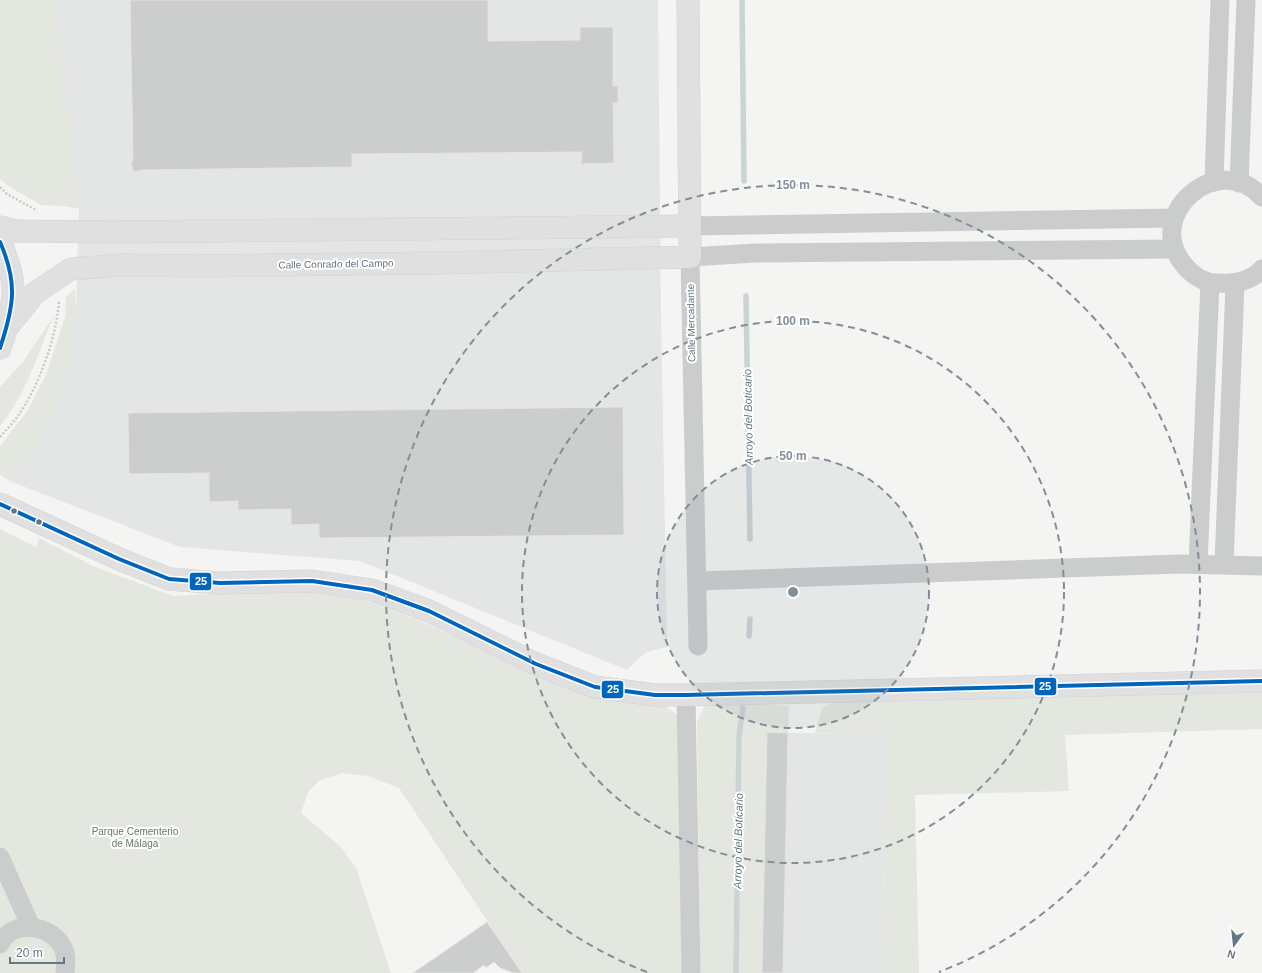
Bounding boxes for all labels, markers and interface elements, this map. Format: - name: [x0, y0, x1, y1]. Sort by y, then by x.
- text: 150 m: [776, 178, 810, 192]
- street label: Calle Conrado del Campo: [278, 257, 394, 271]
- street label: Calle Mercadante: [685, 283, 697, 362]
- text: 100 m: [776, 314, 810, 328]
- water label: Arroyo del Boticario: [741, 369, 755, 466]
- text: 50 m: [779, 449, 807, 463]
- unlabelled marker: [9, 506, 19, 516]
- unlabelled marker: [34, 517, 44, 527]
- line badge: 25: [189, 572, 212, 591]
- text: 25: [195, 575, 207, 587]
- centre of rings: [786, 585, 800, 599]
- line badge: 25: [1034, 677, 1057, 696]
- line badge: 25: [601, 680, 624, 699]
- text: 25: [1039, 680, 1051, 692]
- text: 25: [607, 683, 619, 695]
- water label: Arroyo del Boticario: [731, 793, 745, 890]
- park label: Parque Cementerio de Málaga: [92, 826, 179, 849]
- north arrow: [1214, 925, 1254, 965]
- scale bar: [10, 939, 64, 965]
- text: 20 m: [16, 946, 43, 960]
- text: N: [1226, 948, 1237, 961]

